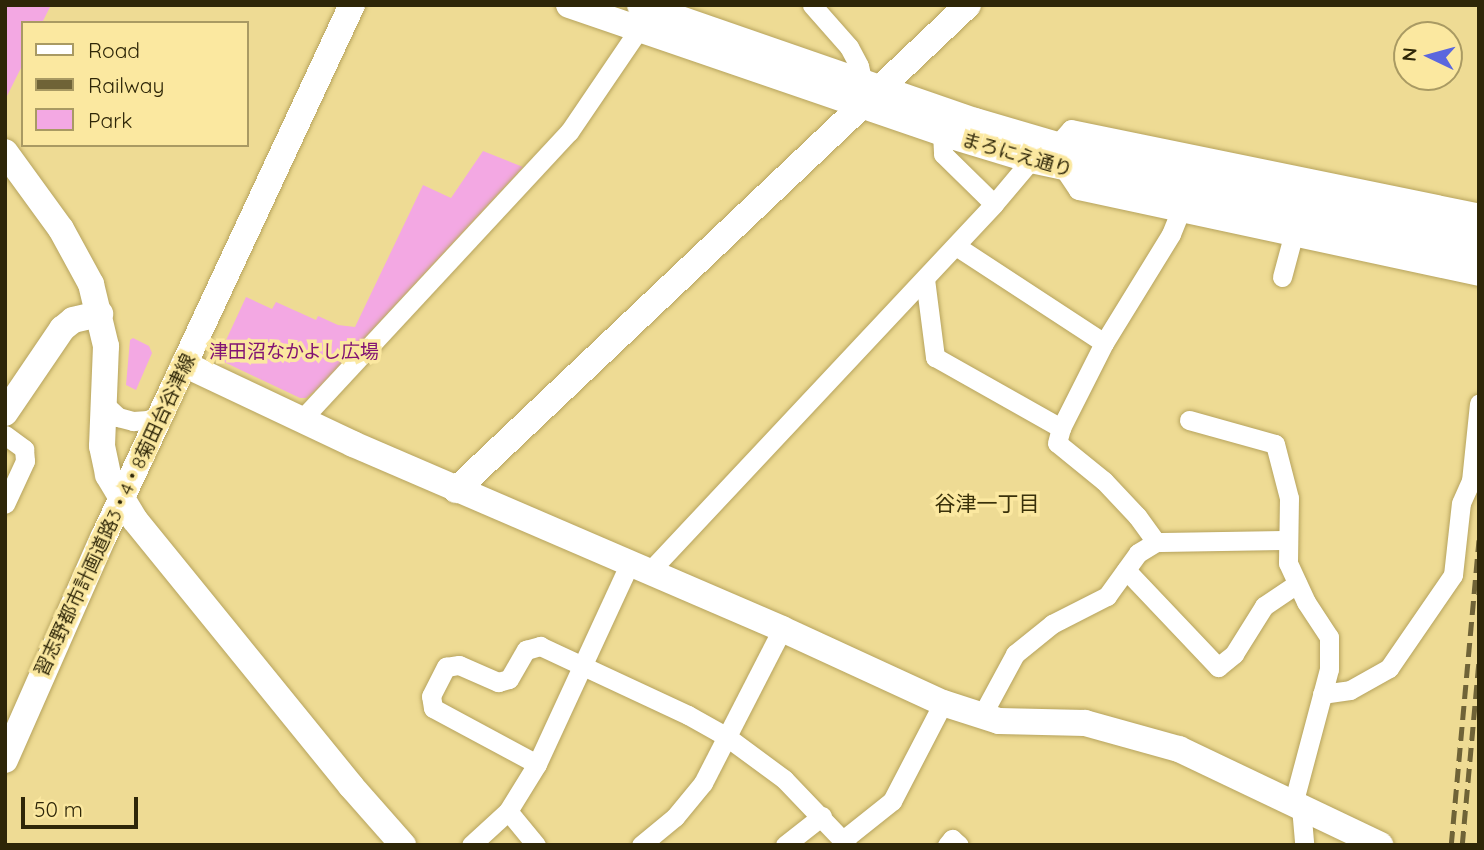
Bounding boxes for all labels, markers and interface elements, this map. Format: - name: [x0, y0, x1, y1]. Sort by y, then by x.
- legend: [21, 21, 248, 147]
- north arrow: [1393, 21, 1463, 91]
- text: Road: [88, 37, 140, 63]
- text: N: [1397, 46, 1422, 62]
- text: Railway: [88, 72, 164, 98]
- text: Park: [88, 107, 132, 133]
- street label: まろにえ通り: [959, 128, 1075, 182]
- park label: 津田沼なかよし広場: [209, 341, 379, 363]
- street label: 習志野都市計画道路3・4・8菊田台谷津線: [30, 350, 200, 680]
- district label: 谷津一丁目: [935, 490, 1039, 516]
- scale bar: [24, 784, 142, 828]
- text: 50 m: [34, 796, 83, 822]

